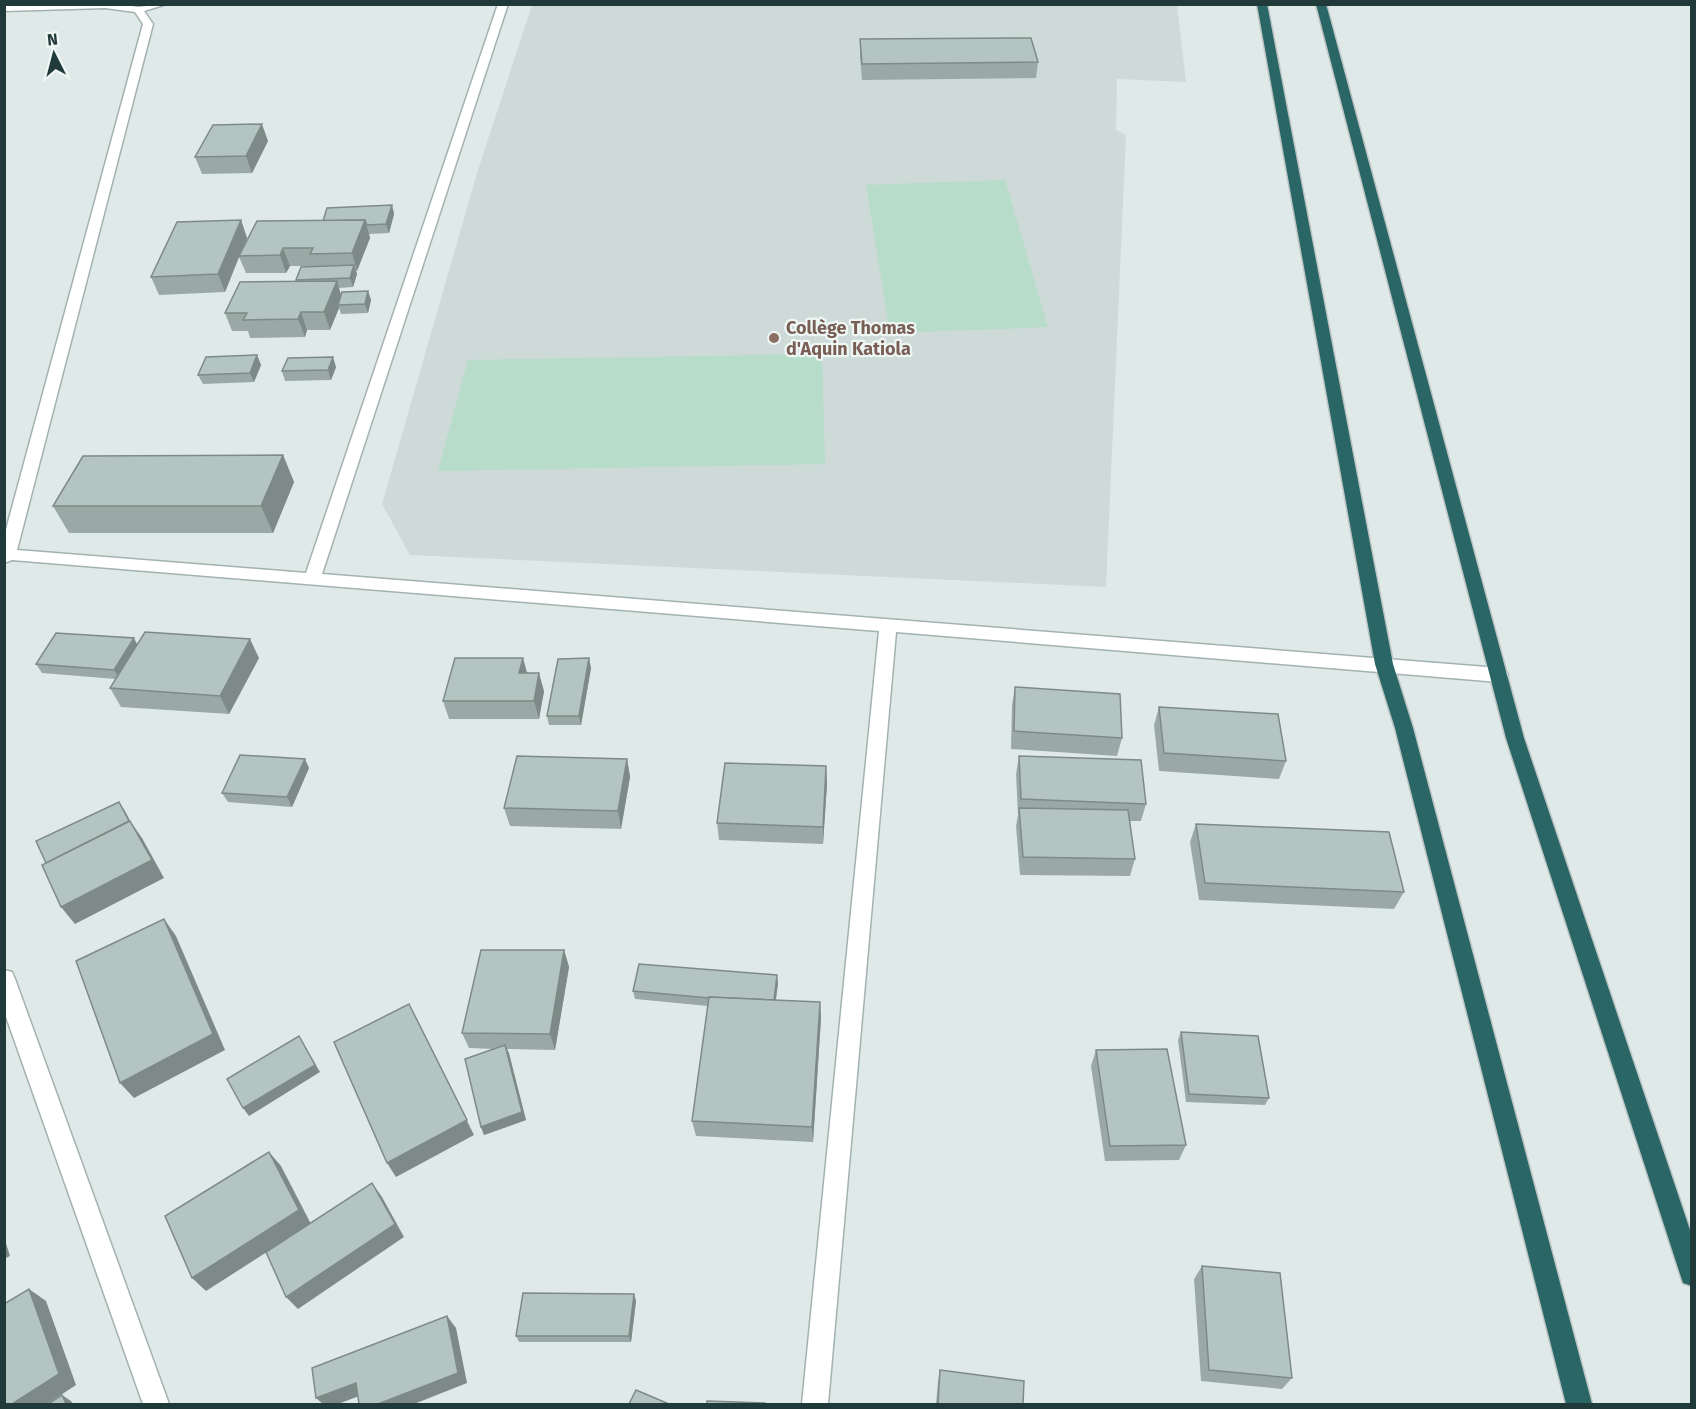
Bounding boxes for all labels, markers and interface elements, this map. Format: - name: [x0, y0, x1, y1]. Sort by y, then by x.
- north arrow: [24, 24, 84, 84]
- text: N: [46, 30, 59, 50]
- place label: Collège Thomas d'Aquin Katiola: [786, 317, 915, 360]
- marker: Collège Thomas d'Aquin Katiola: [767, 331, 781, 345]

